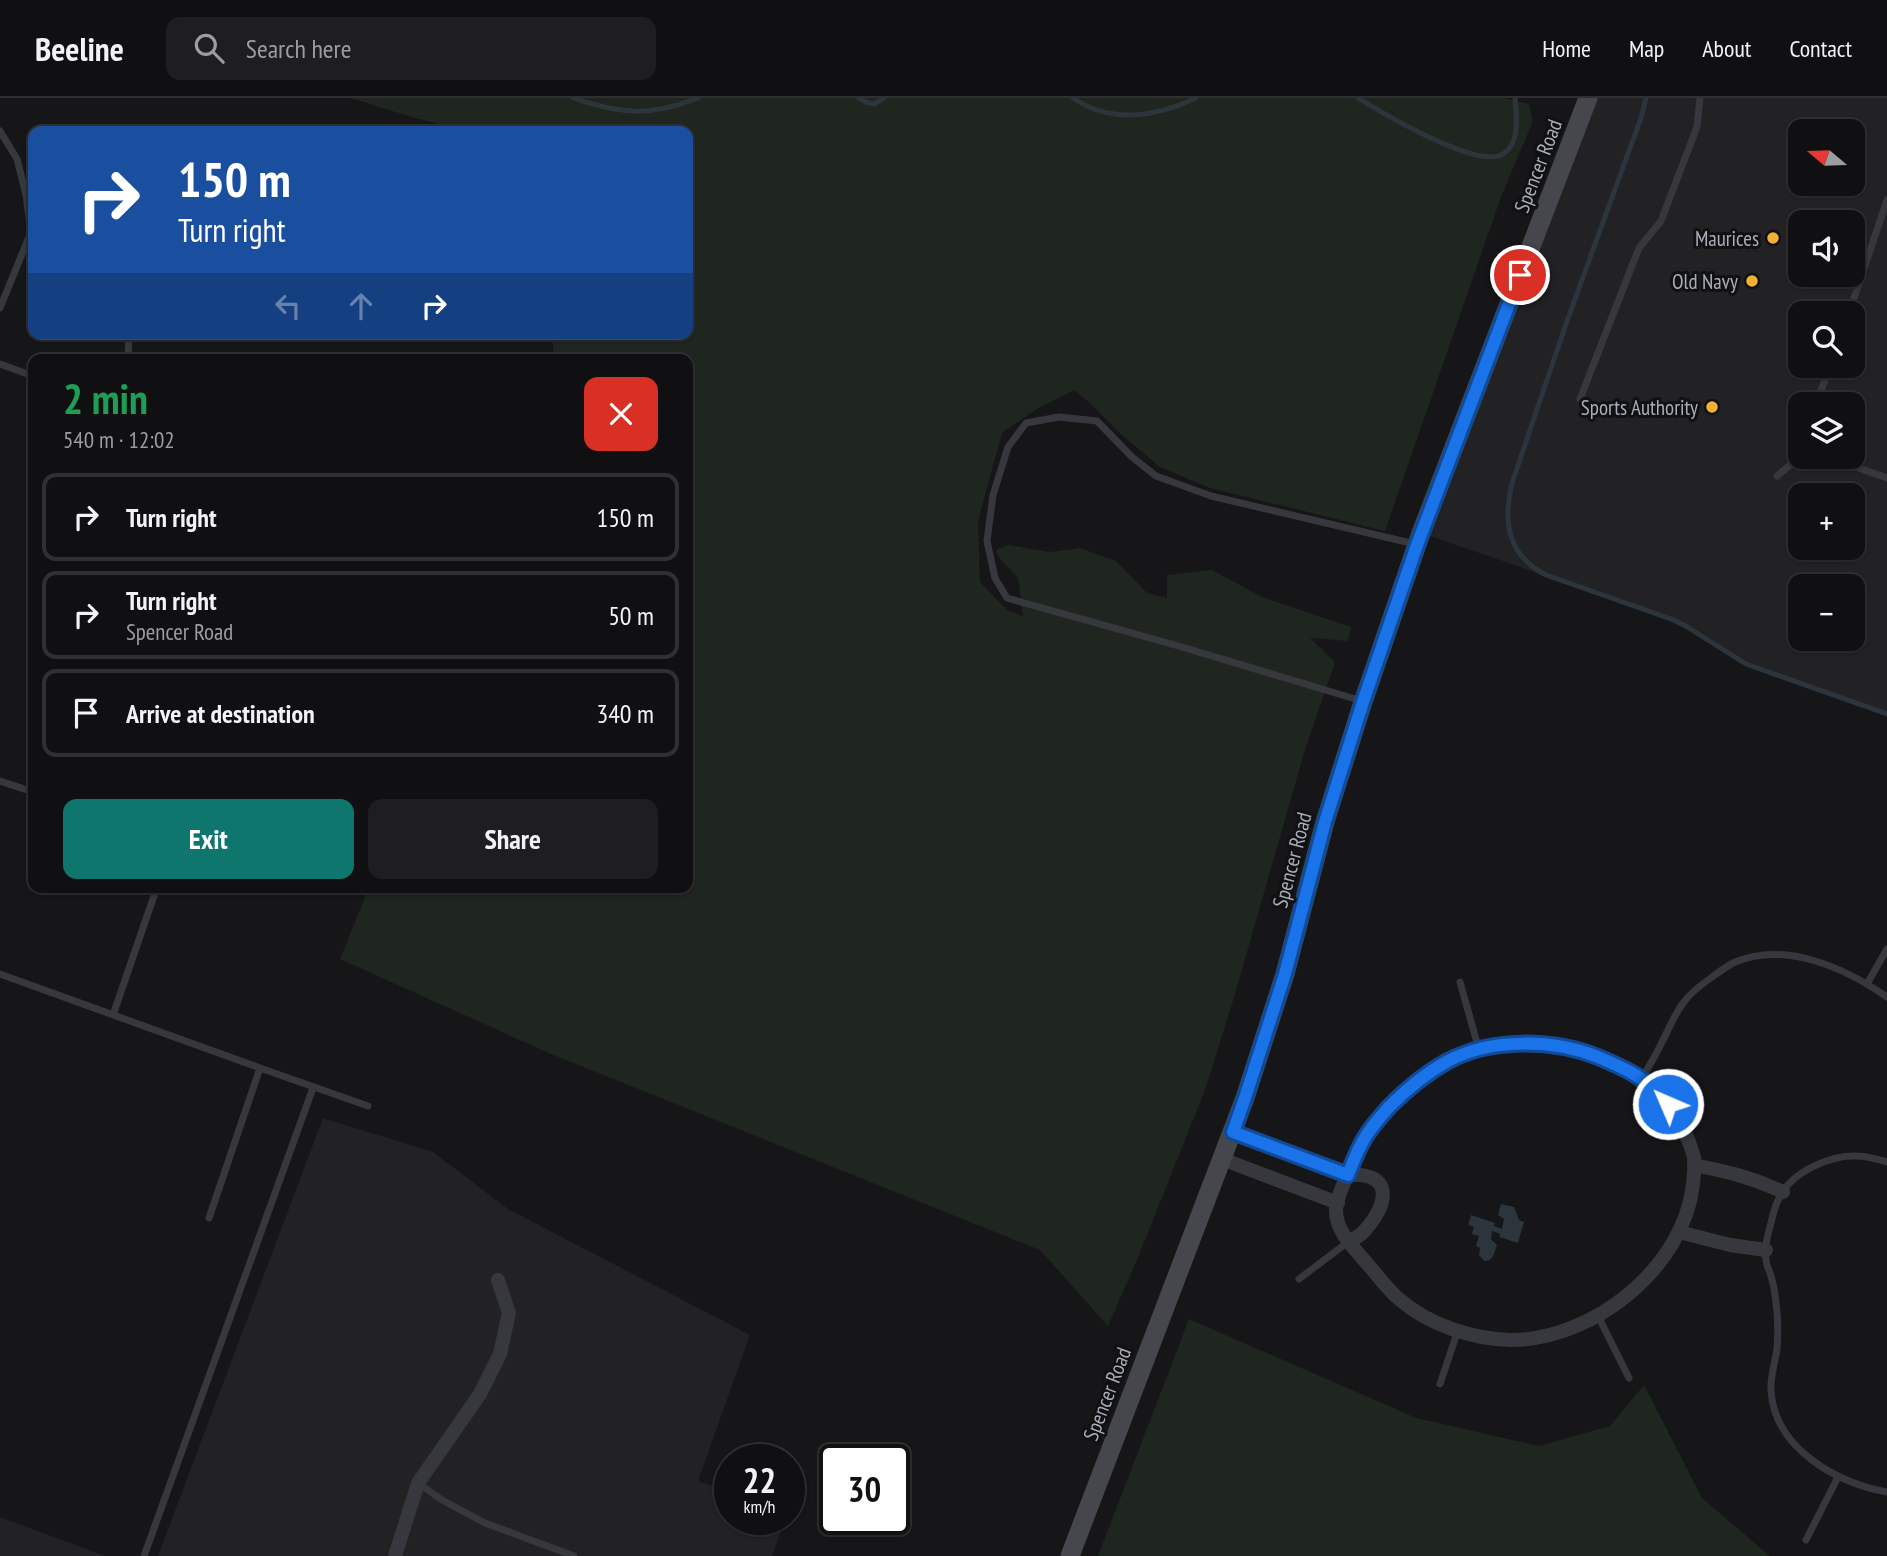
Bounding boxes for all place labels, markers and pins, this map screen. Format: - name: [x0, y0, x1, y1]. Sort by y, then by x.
- place label: Maurices: [1695, 225, 1759, 252]
- marker: Maurices: [1765, 230, 1781, 246]
- pin: [1490, 245, 1550, 305]
- place label: Old Navy: [1672, 268, 1738, 295]
- marker: Old Navy: [1744, 273, 1760, 289]
- place label: Sports Authority: [1581, 394, 1698, 421]
- marker: Sports Authority: [1704, 399, 1720, 415]

